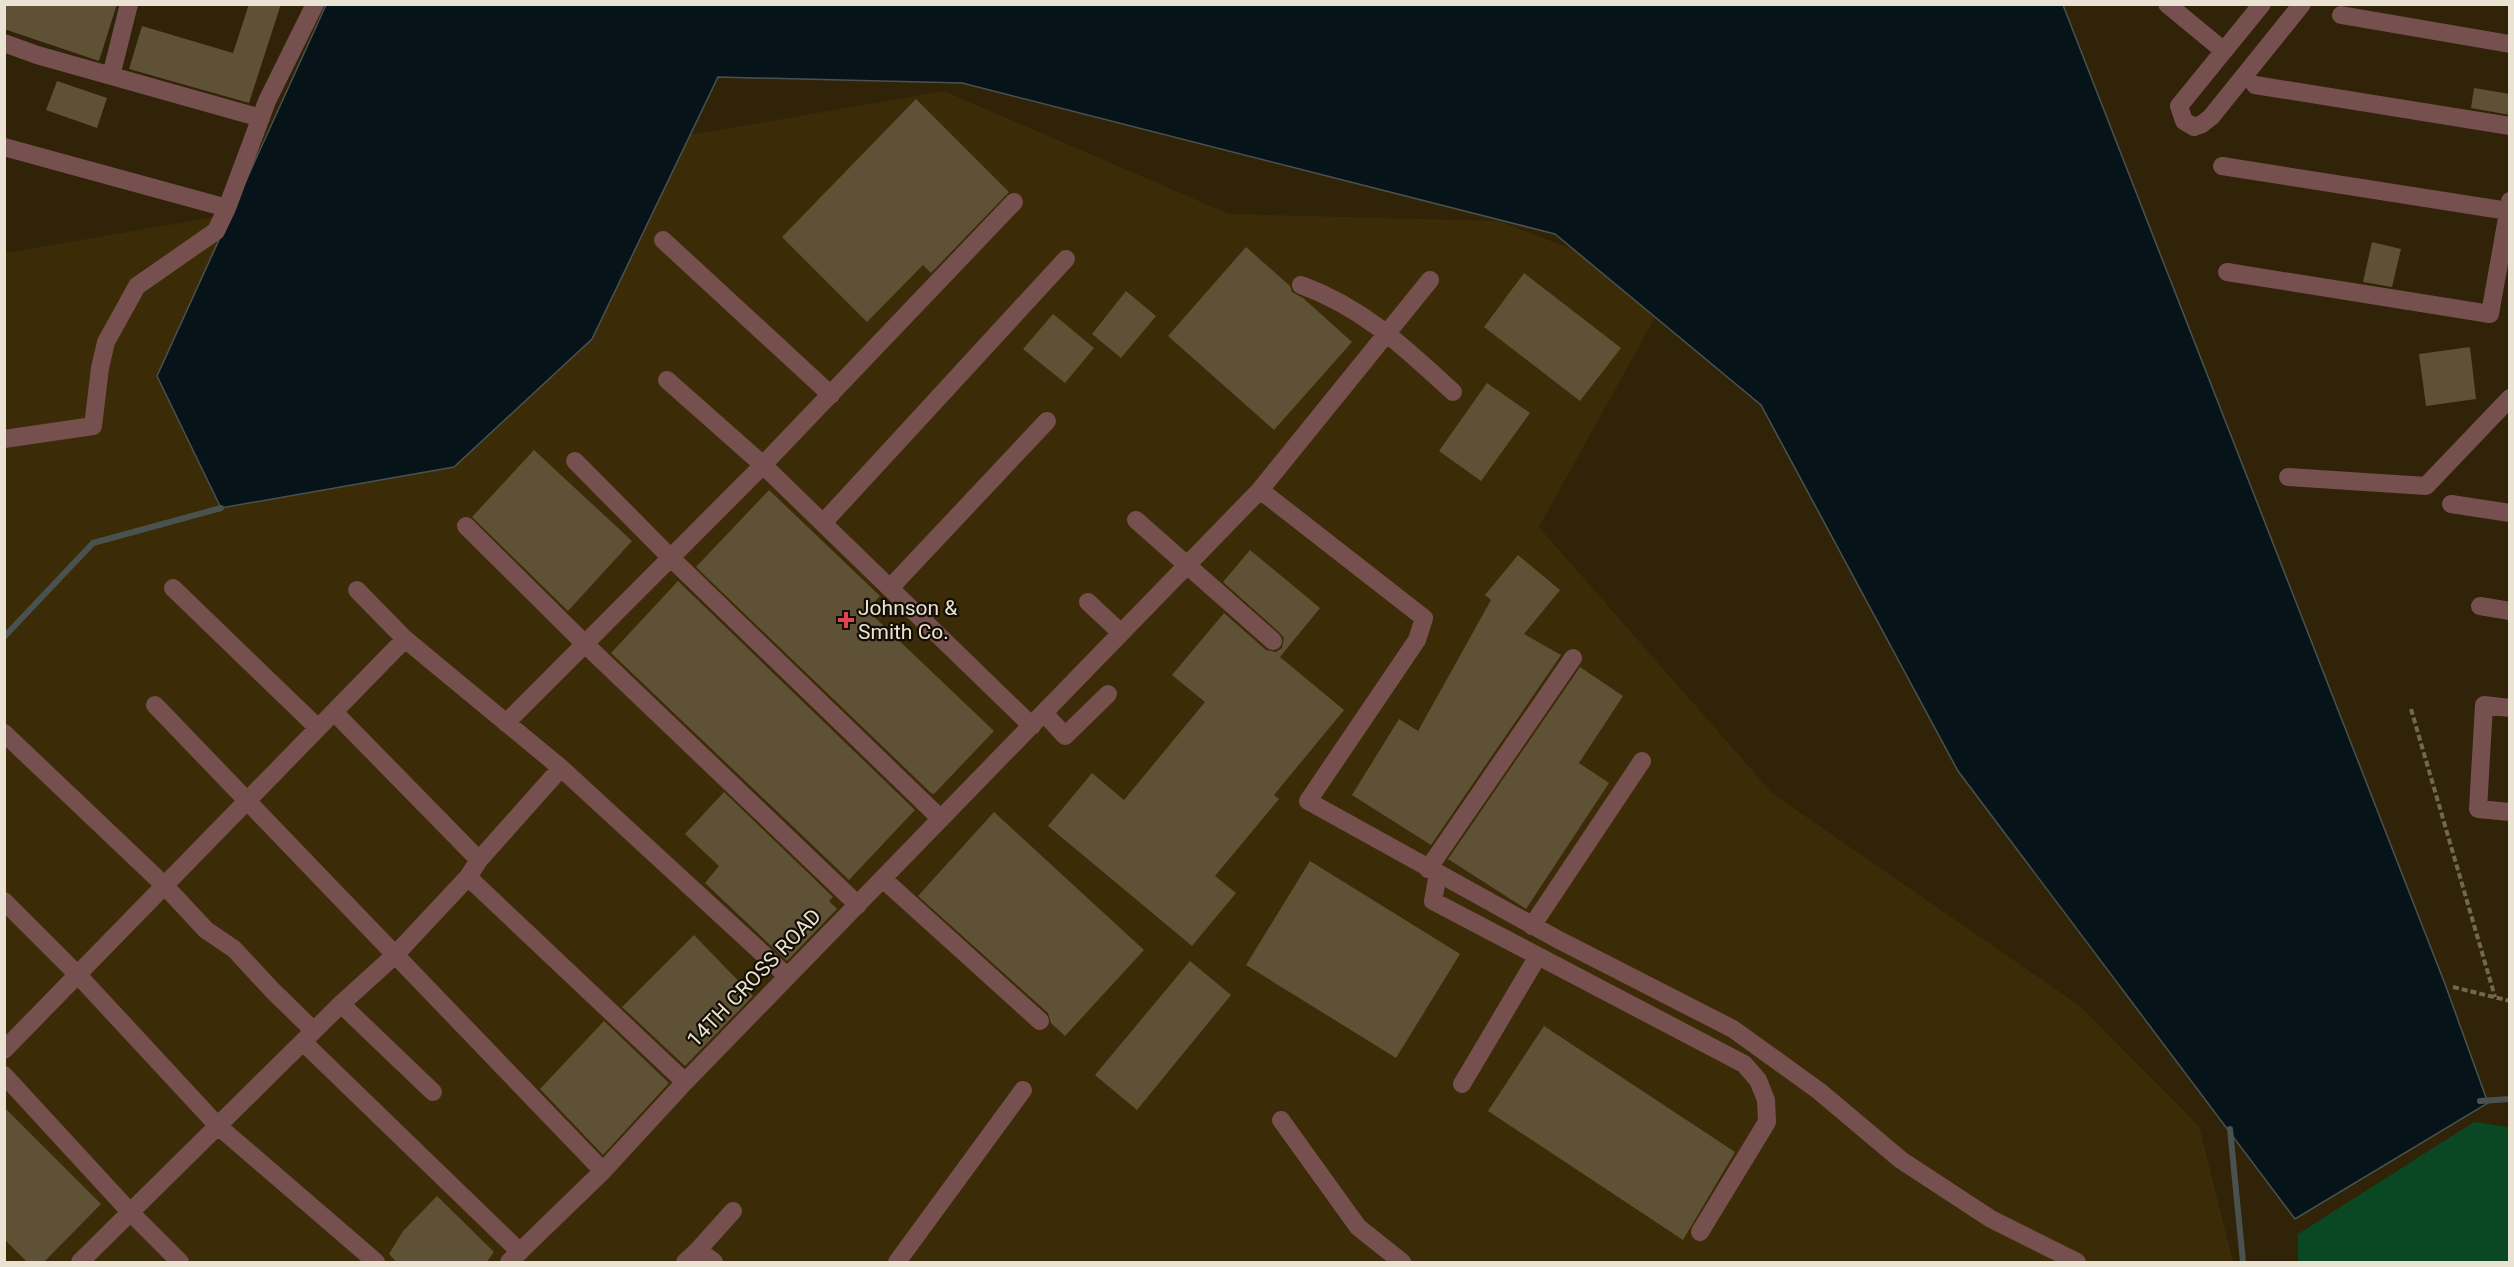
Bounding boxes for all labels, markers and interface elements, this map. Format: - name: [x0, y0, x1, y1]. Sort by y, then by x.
- place label: Johnson & Smith Co.: [858, 596, 957, 644]
- marker: Johnson & Smith Co.: [839, 613, 853, 627]
- street label: 14TH CROSS ROAD: [682, 904, 826, 1052]

